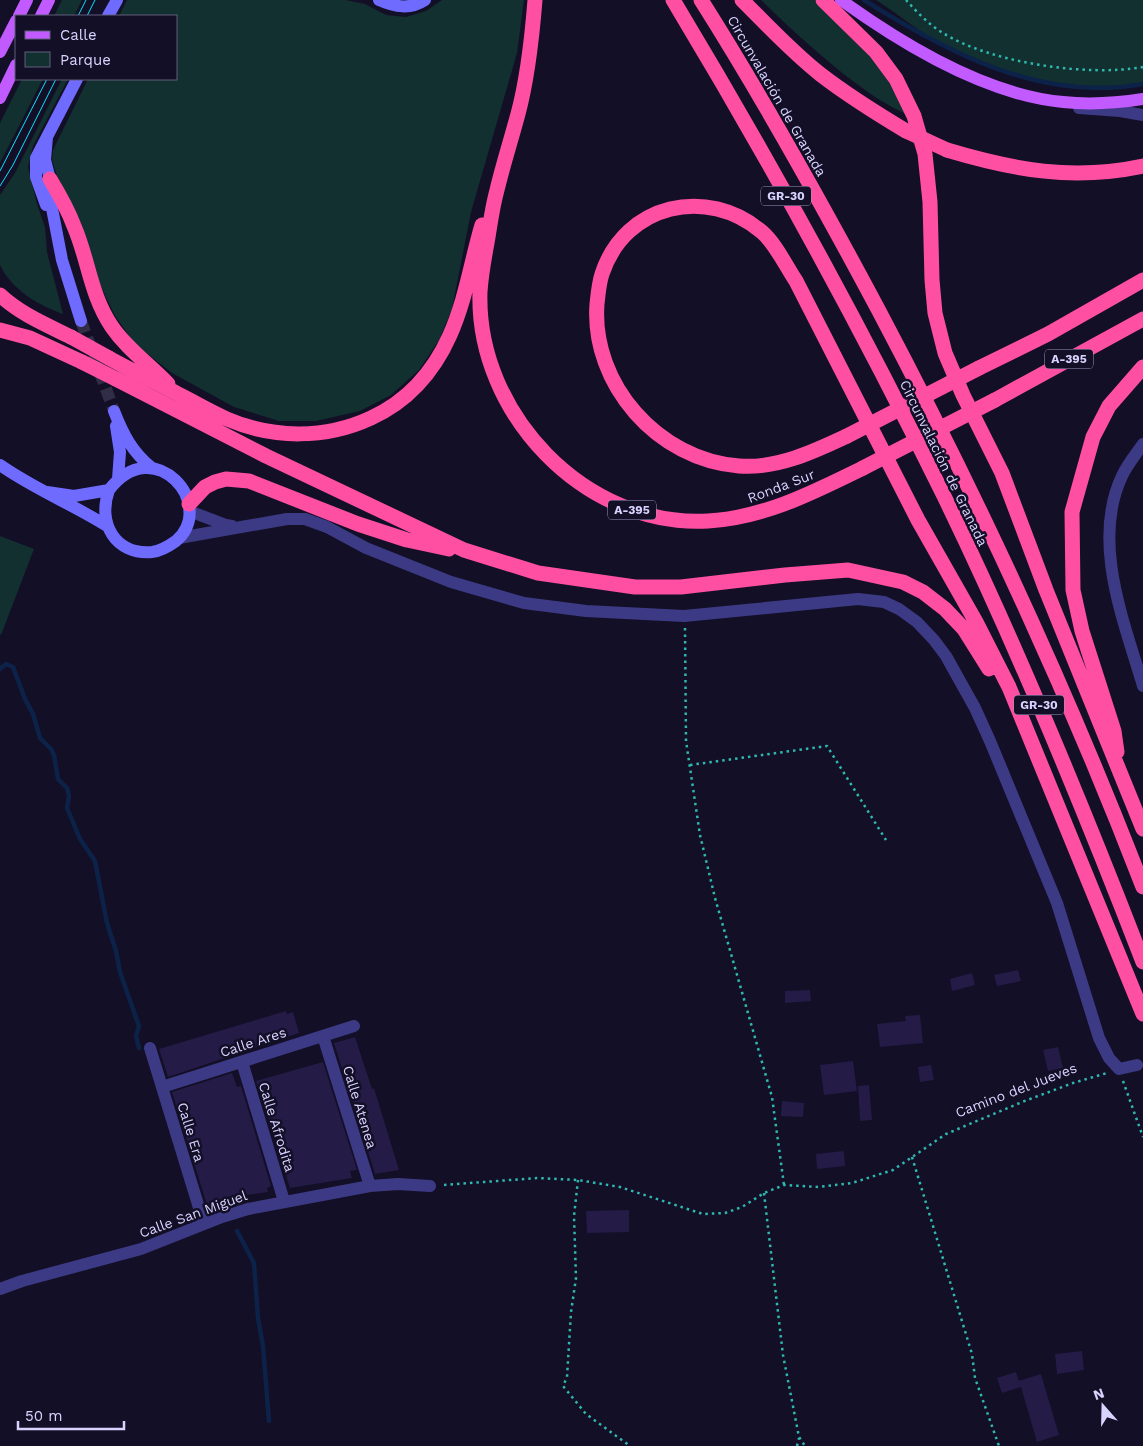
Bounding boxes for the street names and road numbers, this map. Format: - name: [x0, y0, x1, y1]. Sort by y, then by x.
- street label: Circunvalación de Granada: [724, 13, 830, 179]
- road number: GR-30: [761, 187, 811, 206]
- road number: A-395: [1045, 349, 1093, 368]
- street label: Circunvalación de Granada: [897, 377, 991, 549]
- street label: Ronda Sur: [745, 466, 817, 506]
- road number: A-395: [608, 500, 656, 520]
- road number: GR-30: [1014, 696, 1064, 714]
- street label: Calle Ares: [218, 1024, 288, 1060]
- street label: Camino del Jueves: [953, 1059, 1079, 1121]
- street label: Calle Atenea: [340, 1064, 380, 1150]
- street label: Calle Afrodita: [256, 1080, 298, 1174]
- street label: Calle Era: [174, 1100, 208, 1164]
- street label: Calle San Miguel: [137, 1187, 250, 1241]

